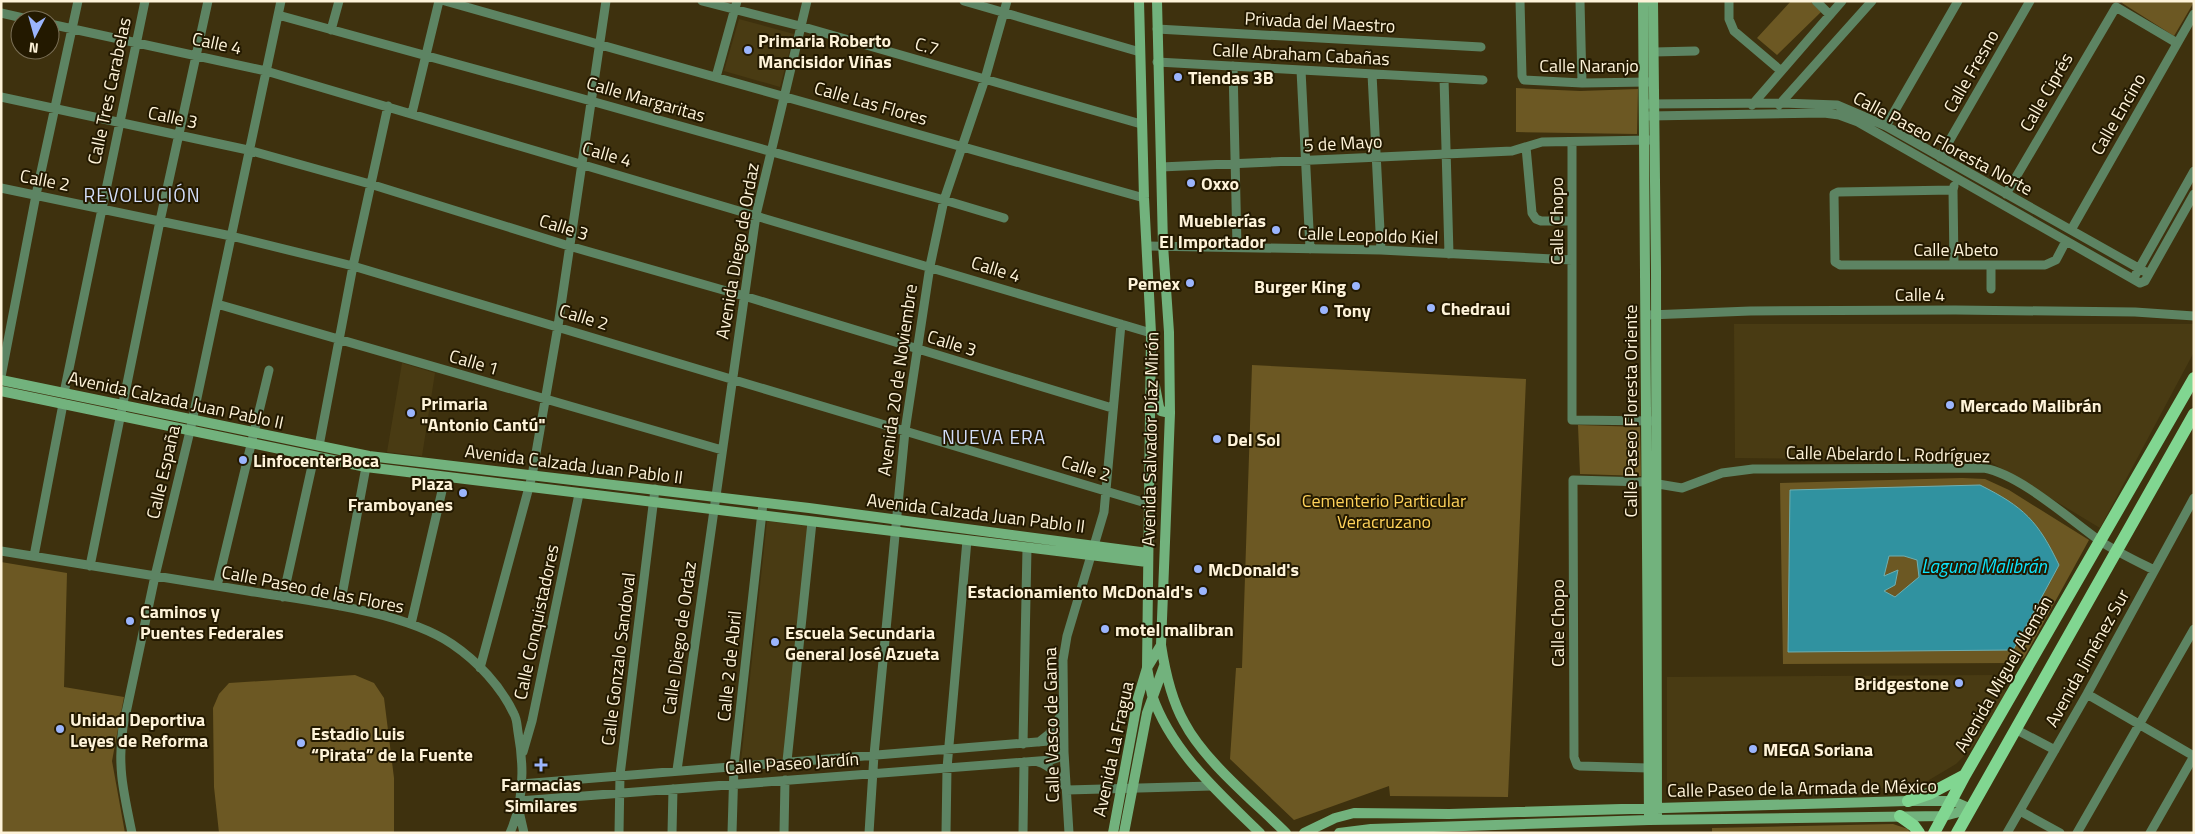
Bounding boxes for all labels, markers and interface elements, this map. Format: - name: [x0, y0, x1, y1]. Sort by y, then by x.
- street label: Privada del Maestro: [1244, 5, 1396, 39]
- north arrow: [10, 10, 60, 60]
- street label: Calle Tres Carabelas: [80, 15, 138, 167]
- street label: Calle Fresno: [1936, 24, 2006, 118]
- street label: Calle 4: [190, 25, 244, 61]
- place label: Primaria Roberto Mancisidor Viñas: [758, 27, 892, 75]
- street label: C.7: [912, 30, 942, 62]
- street label: Calle Abraham Cabañas: [1212, 36, 1390, 72]
- text: N: [28, 37, 40, 59]
- marker: Primaria Roberto Mancisidor Viñas: [742, 44, 754, 56]
- street label: Calle Ciprés: [2013, 48, 2079, 136]
- street label: Calle Naranjo: [1539, 52, 1639, 79]
- place label: Tiendas 3B: [1188, 64, 1274, 91]
- street label: Calle Encino: [2084, 68, 2152, 160]
- street label: Calle Margaritas: [583, 69, 709, 129]
- marker: Tiendas 3B: [1172, 71, 1184, 83]
- street label: Calle Las Flores: [811, 74, 931, 132]
- street label: Calle Paseo Floresta Norte: [1848, 84, 2038, 202]
- street label: Calle 3: [146, 99, 200, 135]
- street label: 5 de Mayo: [1303, 127, 1383, 159]
- street label: Calle 4: [579, 134, 635, 174]
- street label: Avenida Diego de Ordaz: [708, 161, 766, 341]
- street label: Calle 2: [18, 162, 72, 198]
- place label: Oxxo: [1201, 170, 1239, 197]
- marker: Oxxo: [1185, 177, 1197, 189]
- street label: Calle Chopo: [1543, 177, 1570, 265]
- district label: REVOLUCIÓN: [83, 180, 201, 209]
- street label: Calle 3: [536, 207, 592, 247]
- place label: Mueblerías El Importador: [1159, 207, 1266, 255]
- street label: Calle Leopoldo Kiel: [1297, 219, 1439, 251]
- marker: Mueblerías El Importador: [1270, 224, 1282, 236]
- street label: Calle Abeto: [1913, 236, 1999, 263]
- street label: Calle 4: [968, 249, 1024, 289]
- place label: Pemex: [1127, 270, 1180, 297]
- place label: Burger King: [1254, 273, 1346, 300]
- marker: Pemex: [1184, 277, 1196, 289]
- marker: Burger King: [1350, 280, 1362, 292]
- street label: Calle 4: [1895, 281, 1945, 308]
- street label: Avenida 20 de Noviembre: [870, 282, 924, 478]
- place label: Chedraui: [1441, 295, 1510, 322]
- street label: Calle 2: [556, 297, 612, 337]
- place label: Tony: [1334, 297, 1371, 324]
- marker: Chedraui: [1425, 302, 1437, 314]
- marker: Tony: [1318, 304, 1330, 316]
- street label: Calle Paseo Floresta Oriente: [1617, 305, 1644, 517]
- street label: Calle 3: [924, 323, 980, 363]
- street label: Avenida Salvador Díaz Mirón: [1135, 331, 1165, 547]
- street label: Calle 1: [446, 342, 502, 382]
- street label: Avenida Calzada Juan Pablo II: [66, 364, 286, 436]
- place label: Primaria "Antonio Cantú": [421, 390, 546, 438]
- place label: Mercado Malibrán: [1960, 392, 2102, 419]
- marker: Mercado Malibrán: [1944, 399, 1956, 411]
- marker: Primaria "Antonio Cantú": [405, 407, 417, 419]
- street label: Calle España: [139, 422, 187, 522]
- district label: NUEVA ERA: [942, 422, 1046, 451]
- place label: Del Sol: [1227, 426, 1281, 453]
- marker: Del Sol: [1211, 433, 1223, 445]
- street label: Avenida Calzada Juan Pablo II: [463, 437, 685, 491]
- street label: Calle Abelardo L. Rodríguez: [1786, 439, 1990, 469]
- place label: LinfocenterBoca: [253, 447, 379, 474]
- street label: Calle 2: [1058, 448, 1114, 488]
- marker: LinfocenterBoca: [237, 454, 249, 466]
- place label: Plaza Framboyanes: [348, 470, 453, 518]
- street label: Avenida Calzada Juan Pablo II: [865, 486, 1087, 540]
- marker: Plaza Framboyanes: [457, 487, 469, 499]
- park label: Cementerio Particular Veracruzano: [1302, 487, 1466, 535]
- street label: Calle Conquistadores: [506, 542, 566, 702]
- water label: Laguna Malibrán: [1921, 551, 2047, 580]
- place label: McDonald's: [1208, 556, 1299, 583]
- street label: Calle Paseo de las Flores: [219, 558, 407, 620]
- street label: Calle Diego de Ordaz: [655, 560, 703, 716]
- marker: McDonald's: [1192, 563, 1204, 575]
- street label: Calle Gonzalo Sandoval: [594, 571, 642, 747]
- place label: Estacionamiento McDonald's: [967, 578, 1193, 605]
- street label: Calle Chopo: [1544, 579, 1571, 667]
- street label: Avenida Jiménez Sur: [2038, 584, 2136, 732]
- marker: Estacionamiento McDonald's: [1197, 585, 1209, 597]
- street label: Avenida Miguel Alemán: [1947, 591, 2059, 757]
- place label: Caminos y Puentes Federales: [140, 598, 284, 646]
- street label: Calle 2 de Abril: [710, 609, 748, 723]
- marker: Caminos y Puentes Federales: [124, 615, 136, 627]
- place label: motel malibran: [1115, 616, 1234, 643]
- place label: Escuela Secundaria General José Azueta: [785, 619, 939, 667]
- marker: motel malibran: [1099, 623, 1111, 635]
- marker: Escuela Secundaria General José Azueta: [769, 636, 781, 648]
- street label: Calle Vasco de Gama: [1036, 647, 1066, 803]
- place label: Bridgestone: [1854, 670, 1949, 697]
- marker: Bridgestone: [1953, 677, 1965, 689]
- street label: Avenida La Fragua: [1085, 679, 1141, 819]
- place label: Unidad Deportiva Leyes de Reforma: [70, 706, 208, 754]
- place label: Estadio Luis “Pirata” de la Fuente: [311, 720, 473, 768]
- marker: Unidad Deportiva Leyes de Reforma: [54, 723, 66, 735]
- place label: MEGA Soriana: [1763, 736, 1873, 763]
- marker: Estadio Luis “Pirata” de la Fuente: [295, 737, 307, 749]
- marker: MEGA Soriana: [1747, 743, 1759, 755]
- street label: Calle Paseo Jardín: [724, 745, 860, 781]
- marker: Farmacias Similares: [535, 759, 547, 771]
- place label: Farmacias Similares: [501, 771, 581, 819]
- street label: Calle Paseo de la Armada de México: [1667, 772, 1937, 804]

